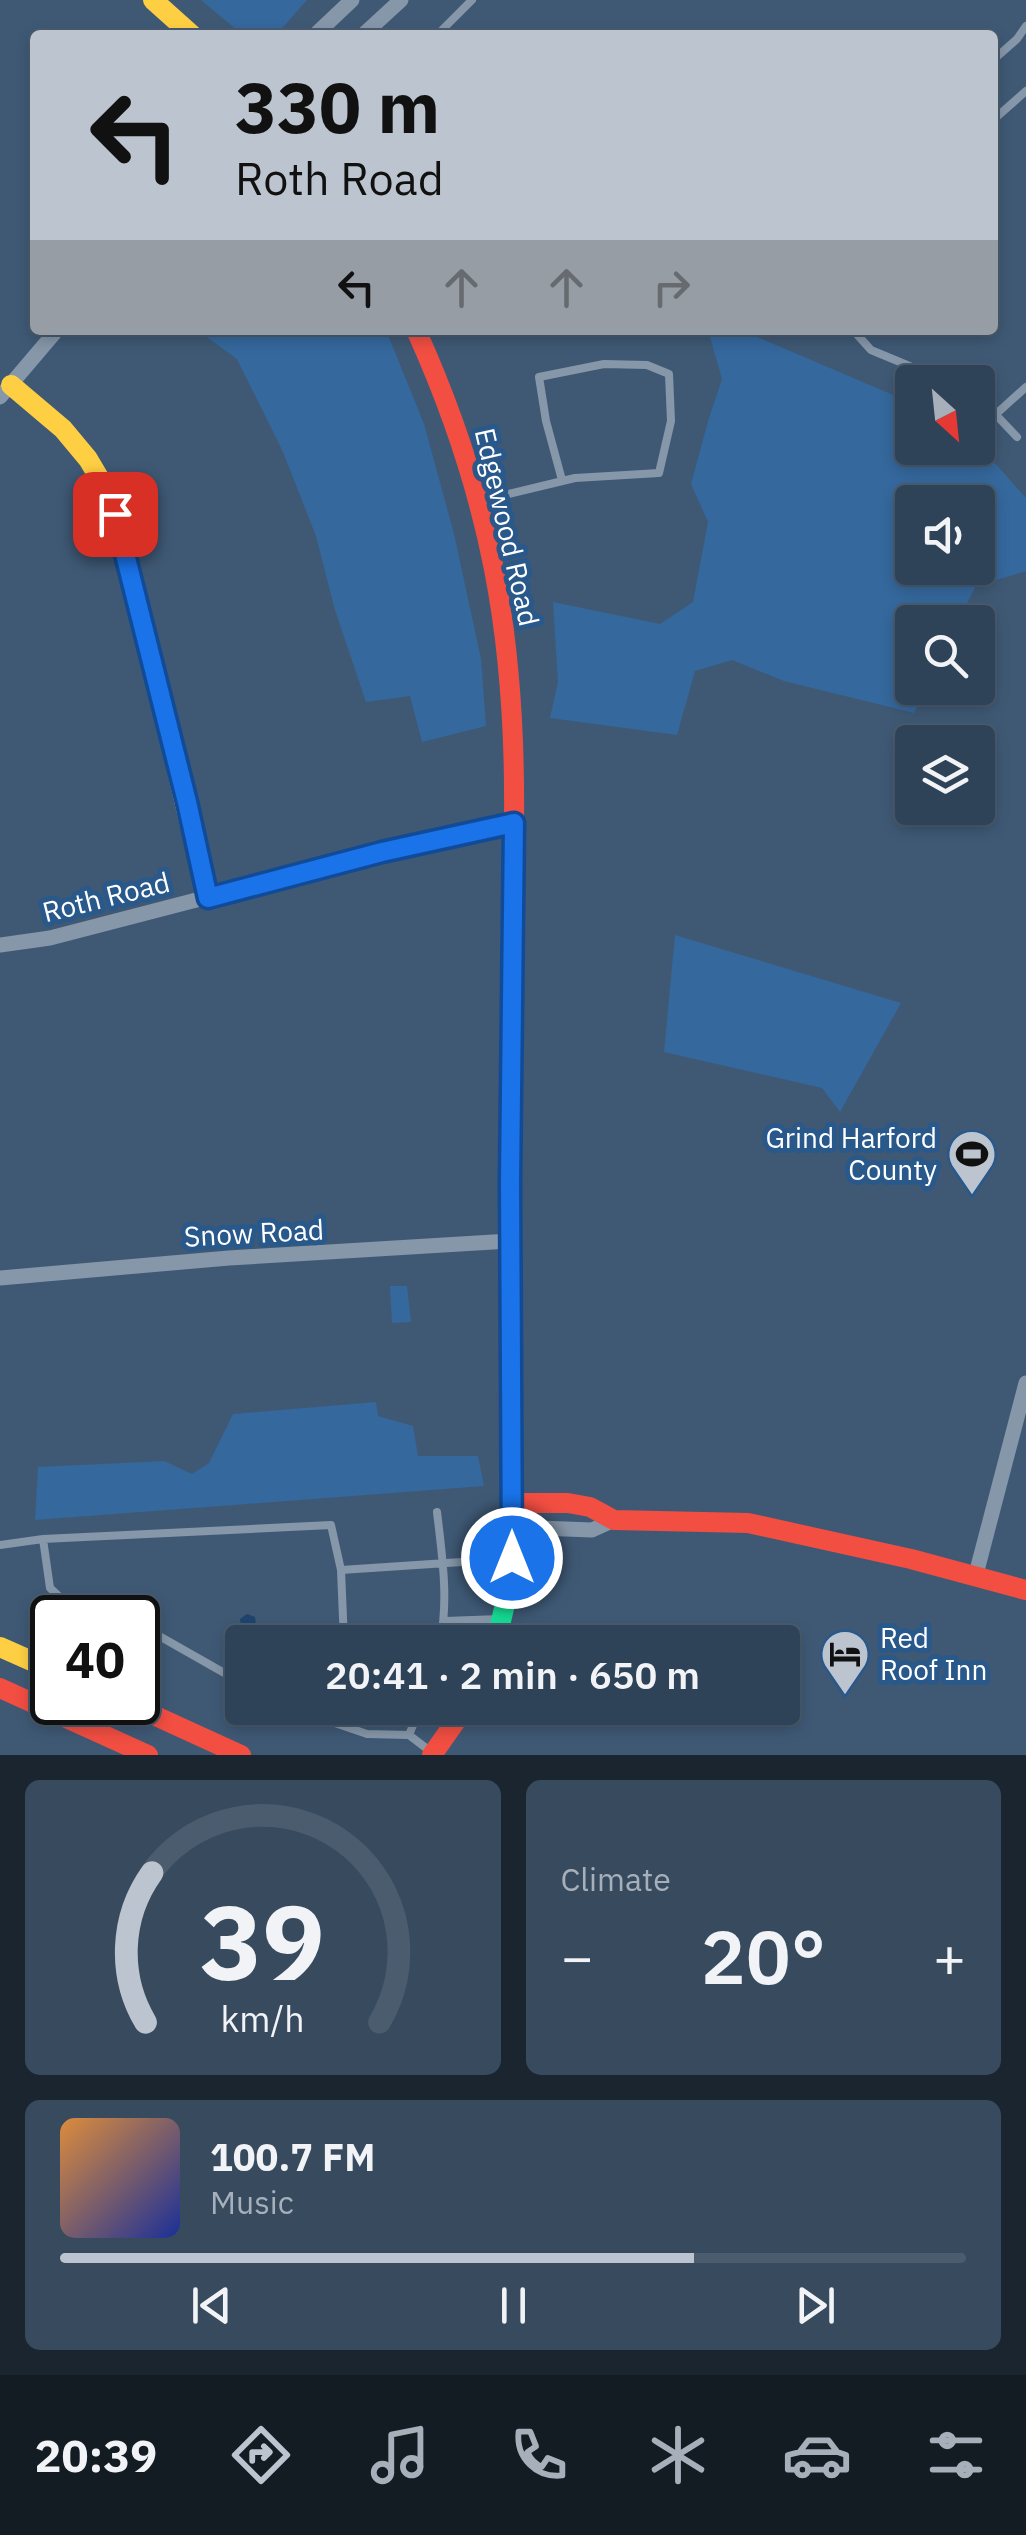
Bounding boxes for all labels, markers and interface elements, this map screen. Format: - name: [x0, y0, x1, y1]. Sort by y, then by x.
- text: 330 m: [235, 61, 440, 152]
- icon: left: [70, 70, 200, 200]
- text: Roth Road: [235, 149, 444, 207]
- icon: left: [329, 260, 384, 315]
- icon: ahead: [434, 260, 489, 315]
- icon: ahead: [539, 260, 594, 315]
- icon: right: [644, 260, 699, 315]
- north arrow: [895, 365, 995, 465]
- map controls: [895, 365, 995, 825]
- street label: Edgewood Road: [467, 424, 548, 629]
- pin: [73, 472, 158, 557]
- button: sound: [895, 485, 995, 585]
- icon: arrive: [88, 487, 143, 542]
- button: search: [895, 605, 995, 705]
- button: layers: [895, 725, 995, 825]
- street label: Roth Road: [38, 863, 173, 930]
- place label: Grind Harford County: [765, 1119, 937, 1188]
- sports icon: Grind Harford County: [946, 1128, 998, 1196]
- street label: Snow Road: [183, 1210, 325, 1255]
- position arrow: [460, 1506, 564, 1610]
- speed limit sign: 40: [30, 1595, 160, 1725]
- place label: Red Roof Inn: [880, 1619, 987, 1688]
- hotel icon: Red Roof Inn: [819, 1628, 871, 1696]
- text: 20:41 · 2 min · 650 m: [325, 1650, 700, 1699]
- text: Climate: [561, 1858, 671, 1900]
- text: 39: [200, 1873, 325, 2009]
- text: 20°: [701, 1907, 826, 2005]
- text: −: [561, 1921, 594, 1992]
- text: +: [933, 1921, 966, 1992]
- text: km/h: [221, 1995, 305, 2042]
- text: 100.7 FM: [210, 2132, 375, 2181]
- text: Music: [210, 2181, 294, 2223]
- icon: previous: [184, 2278, 239, 2333]
- icon: pause: [486, 2278, 541, 2333]
- icon: next: [788, 2278, 843, 2333]
- icon: directions: [226, 2420, 296, 2490]
- icon: music: [365, 2420, 435, 2490]
- icon: phone: [504, 2420, 574, 2490]
- icon: climate: [643, 2420, 713, 2490]
- icon: car: [782, 2420, 852, 2490]
- icon: filters: [921, 2420, 991, 2490]
- text: 20:39: [35, 2426, 157, 2484]

